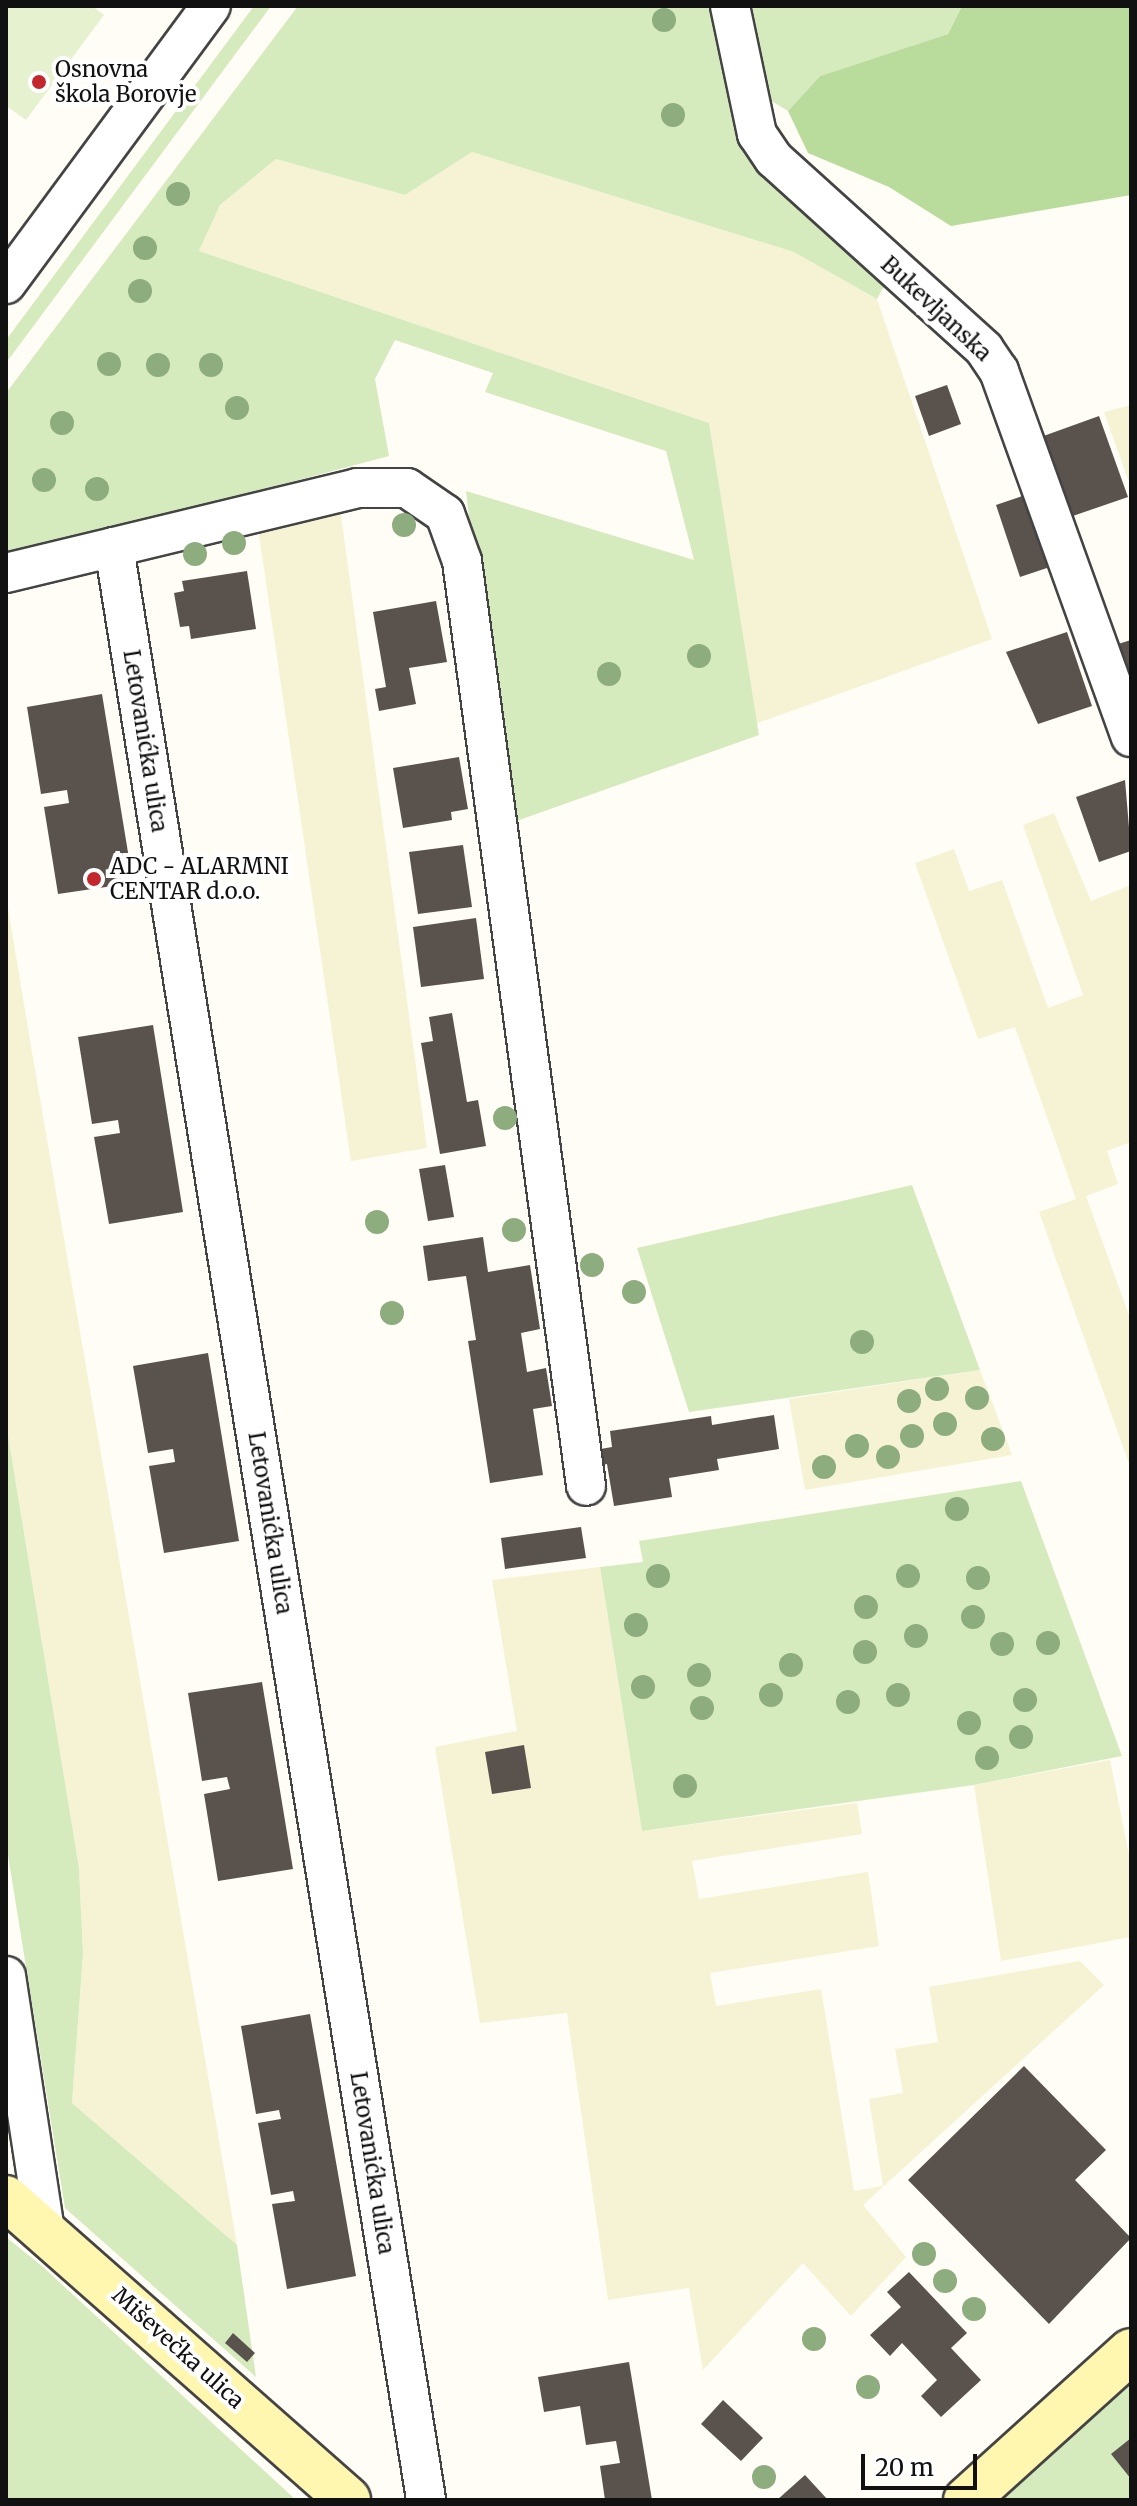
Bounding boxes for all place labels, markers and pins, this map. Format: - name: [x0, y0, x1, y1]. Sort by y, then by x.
- place label: Osnovna škola Borovje: [55, 56, 196, 108]
- marker: Osnovna škola Borovje: [30, 73, 48, 91]
- place label: ADC - ALARMNI CENTAR d.o.o.: [110, 853, 289, 904]
- marker: ADC - ALARMNI CENTAR d.o.o.: [85, 870, 103, 888]

